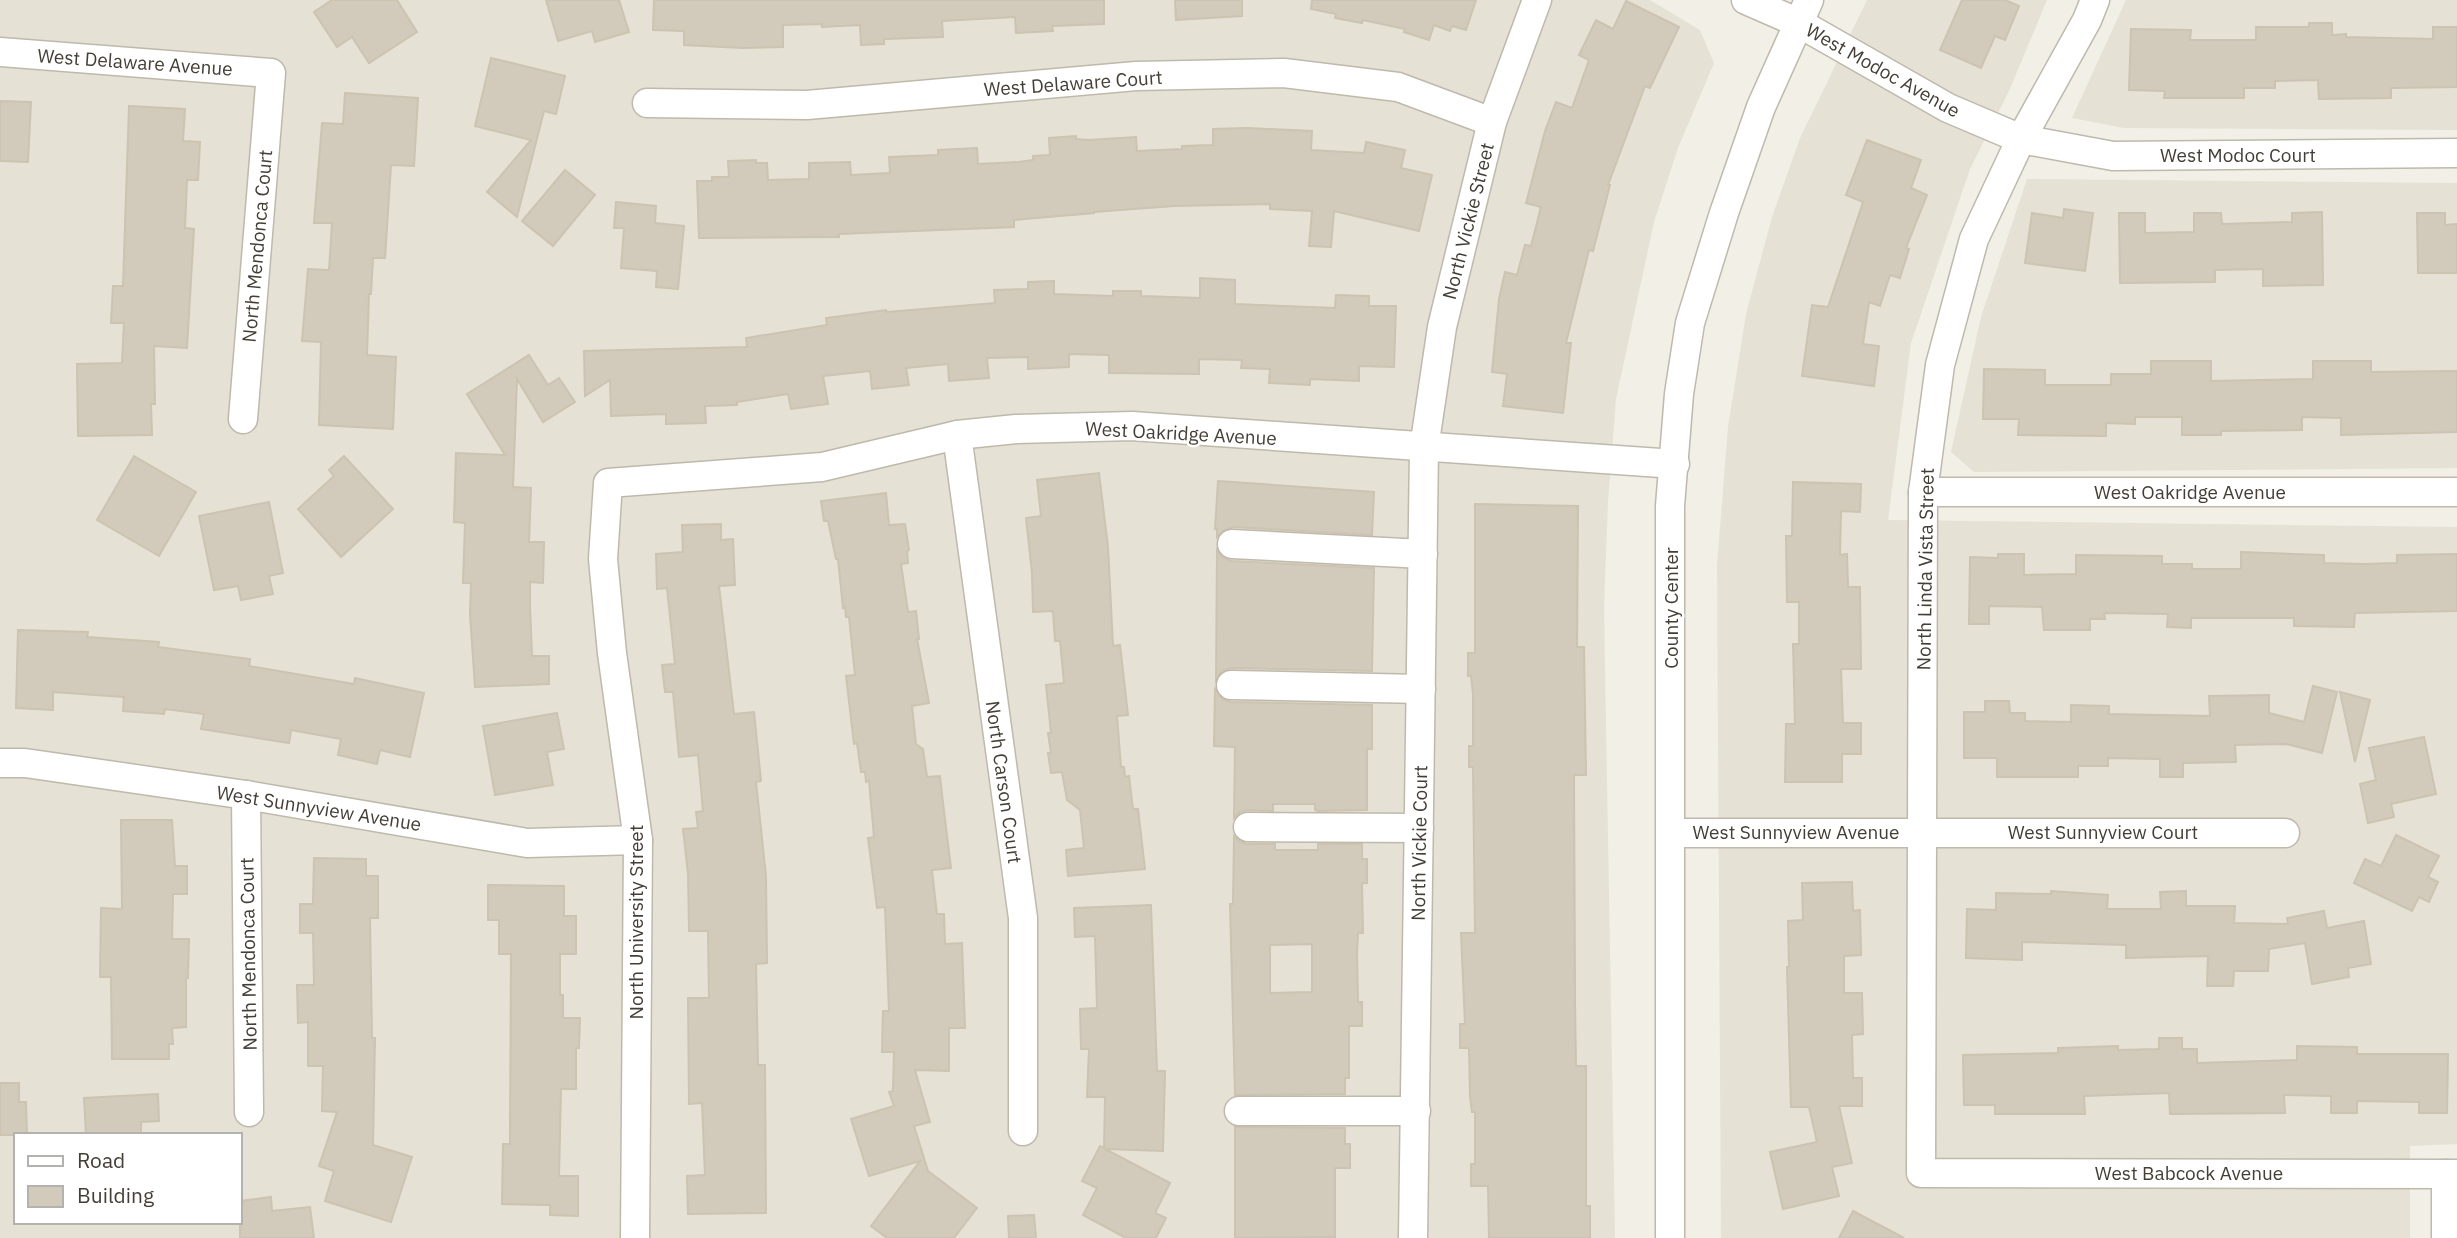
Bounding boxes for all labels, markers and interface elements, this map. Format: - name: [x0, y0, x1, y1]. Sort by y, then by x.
- street label: West Modoc Avenue: [1802, 18, 1964, 122]
- street label: West Delaware Avenue: [37, 43, 233, 81]
- street label: West Delaware Court: [983, 65, 1163, 101]
- street label: North Vickie Street: [1437, 140, 1499, 302]
- street label: West Modoc Court: [2160, 143, 2316, 167]
- street label: North Mendonca Court: [237, 149, 277, 343]
- street label: West Oakridge Avenue: [1085, 416, 1277, 450]
- street label: North Linda Vista Street: [1911, 467, 1939, 671]
- street label: West Oakridge Avenue: [2094, 480, 2286, 504]
- street label: County Center: [1659, 547, 1683, 669]
- street label: North Carson Court: [981, 699, 1027, 865]
- street label: North Vickie Court: [1406, 765, 1432, 921]
- street label: West Sunnyview Avenue: [215, 780, 423, 836]
- street label: West Sunnyview Avenue: [1692, 820, 1900, 844]
- street label: West Sunnyview Court: [2008, 820, 2198, 844]
- street label: North University Street: [624, 825, 648, 1019]
- street label: North Mendonca Court: [234, 857, 262, 1051]
- legend: [14, 1133, 242, 1224]
- text: Road: [77, 1146, 125, 1174]
- street label: West Babcock Avenue: [2095, 1161, 2283, 1185]
- text: Building: [77, 1181, 154, 1209]

